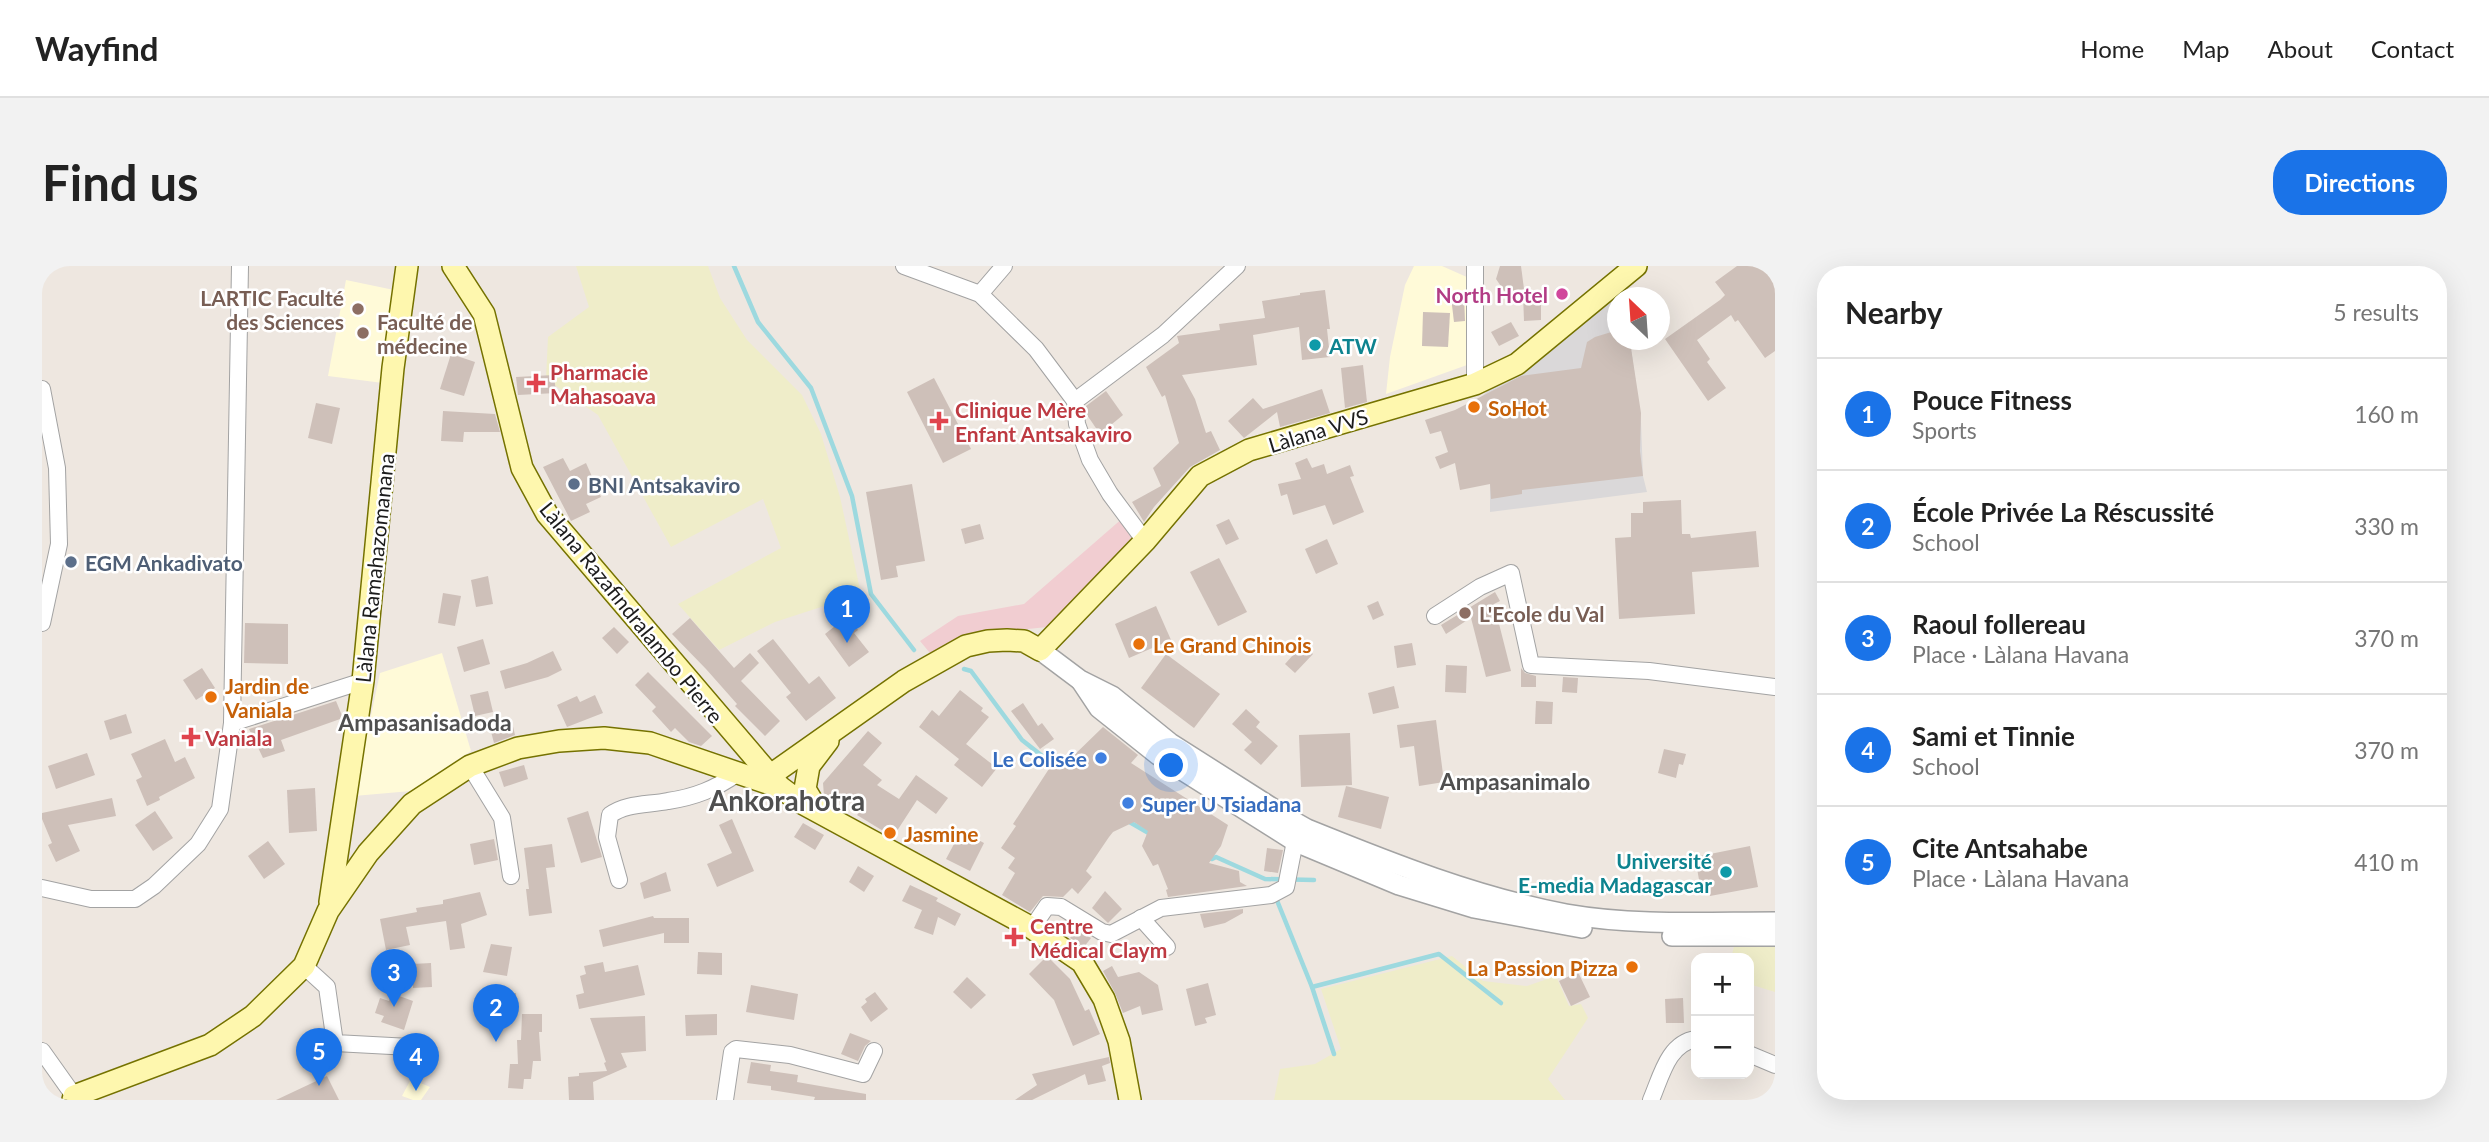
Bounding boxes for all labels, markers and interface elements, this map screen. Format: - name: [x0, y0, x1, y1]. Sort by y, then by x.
- text: Wayfind: [35, 28, 159, 68]
- text: Home: [2080, 34, 2144, 63]
- text: Map: [2182, 34, 2230, 63]
- text: About: [2268, 34, 2333, 63]
- text: Contact: [2371, 34, 2454, 63]
- button: Directions: [2273, 150, 2447, 215]
- text: Find us: [42, 153, 199, 211]
- place label: North Hotel: [1436, 282, 1548, 307]
- place label: LARTIC Faculté des Sciences: [200, 285, 344, 334]
- marker: North Hotel: [1554, 286, 1570, 302]
- north arrow: [1607, 287, 1670, 350]
- text: Nearby: [1845, 294, 1943, 330]
- text: 5 results: [2333, 298, 2419, 326]
- marker: LARTIC Faculté des Sciences: [350, 301, 366, 317]
- place label: Faculté de médecine: [377, 309, 473, 358]
- marker: Faculté de médecine: [355, 325, 371, 341]
- place label: ATW: [1328, 333, 1377, 358]
- marker: ATW: [1307, 337, 1323, 353]
- place label: Pharmacie Mahasoava: [550, 359, 656, 408]
- marker: Pharmacie Mahasoava: [528, 375, 544, 391]
- text: Pouce Fitness: [1912, 384, 2072, 416]
- place label: SoHot: [1488, 395, 1547, 420]
- place label: Clinique Mère Enfant Antsakaviro: [955, 397, 1132, 446]
- marker: SoHot: [1466, 399, 1482, 415]
- text: 1: [1861, 400, 1875, 428]
- text: 160 m: [2354, 400, 2419, 428]
- street label: Làlana VVS: [1265, 403, 1371, 457]
- marker: Clinique Mère Enfant Antsakaviro: [929, 411, 949, 431]
- text: Sports: [1912, 416, 1977, 444]
- street label: Làlana Ramahazomanana: [350, 452, 398, 684]
- place label: BNI Antsakaviro: [588, 472, 740, 497]
- marker: BNI Antsakaviro: [566, 476, 582, 492]
- street label: Làlana Razafindralambo Pierre: [535, 496, 729, 728]
- text: École Privée La Réscussité: [1912, 496, 2214, 528]
- text: 2: [1861, 512, 1875, 540]
- text: 330 m: [2354, 512, 2419, 540]
- text: School: [1912, 528, 1980, 556]
- place label: EGM Ankadivato: [85, 550, 243, 575]
- marker: EGM Ankadivato: [63, 554, 79, 570]
- pin: 1: [824, 585, 870, 643]
- place label: L'Ecole du Val: [1479, 601, 1604, 626]
- marker: L'Ecole du Val: [1457, 605, 1473, 621]
- text: Raoul follereau: [1912, 608, 2086, 640]
- text: 3: [1861, 624, 1875, 652]
- text: 370 m: [2354, 624, 2419, 652]
- place label: Le Grand Chinois: [1153, 632, 1312, 657]
- marker: Le Grand Chinois: [1131, 636, 1147, 652]
- text: Place · Làlana Havana: [1912, 640, 2129, 668]
- place label: Jardin de Vaniala: [224, 673, 309, 722]
- marker: Jardin de Vaniala: [203, 689, 219, 705]
- district label: Ampasanisadoda: [337, 708, 512, 736]
- text: Sami et Tinnie: [1912, 720, 2075, 752]
- place label: Vaniala: [204, 725, 272, 750]
- marker: Vaniala: [183, 729, 199, 745]
- text: 4: [1861, 736, 1875, 764]
- text: 370 m: [2354, 736, 2419, 764]
- place label: Le Colisée: [992, 746, 1087, 771]
- your location: [1154, 748, 1188, 782]
- marker: Le Colisée: [1093, 750, 1109, 766]
- text: School: [1912, 752, 1980, 780]
- district label: Ampasanimalo: [1439, 767, 1590, 795]
- district label: Ankorahotra: [708, 783, 865, 817]
- place label: Super U Tsiadana: [1142, 791, 1301, 816]
- marker: Super U Tsiadana: [1120, 795, 1136, 811]
- place label: Jasmine: [904, 821, 979, 846]
- marker: Jasmine: [882, 825, 898, 841]
- text: Cite Antsahabe: [1912, 832, 2088, 864]
- place label: Université E-media Madagascar: [1518, 848, 1712, 897]
- text: 5: [1861, 848, 1875, 876]
- text: 410 m: [2354, 848, 2419, 876]
- marker: Université E-media Madagascar: [1718, 864, 1734, 880]
- text: Place · Làlana Havana: [1912, 864, 2129, 892]
- place label: Centre Médical Claym: [1030, 913, 1167, 962]
- marker: Centre Médical Claym: [1004, 927, 1024, 947]
- pin: 3: [371, 949, 417, 1007]
- map controls: [1691, 953, 1754, 1079]
- button: +: [1691, 953, 1754, 1016]
- place label: La Passion Pizza: [1467, 955, 1618, 980]
- marker: La Passion Pizza: [1624, 959, 1640, 975]
- pin: 2: [473, 984, 519, 1042]
- button: −: [1691, 1016, 1754, 1079]
- pin: 5: [296, 1028, 342, 1086]
- pin: 4: [393, 1033, 439, 1091]

